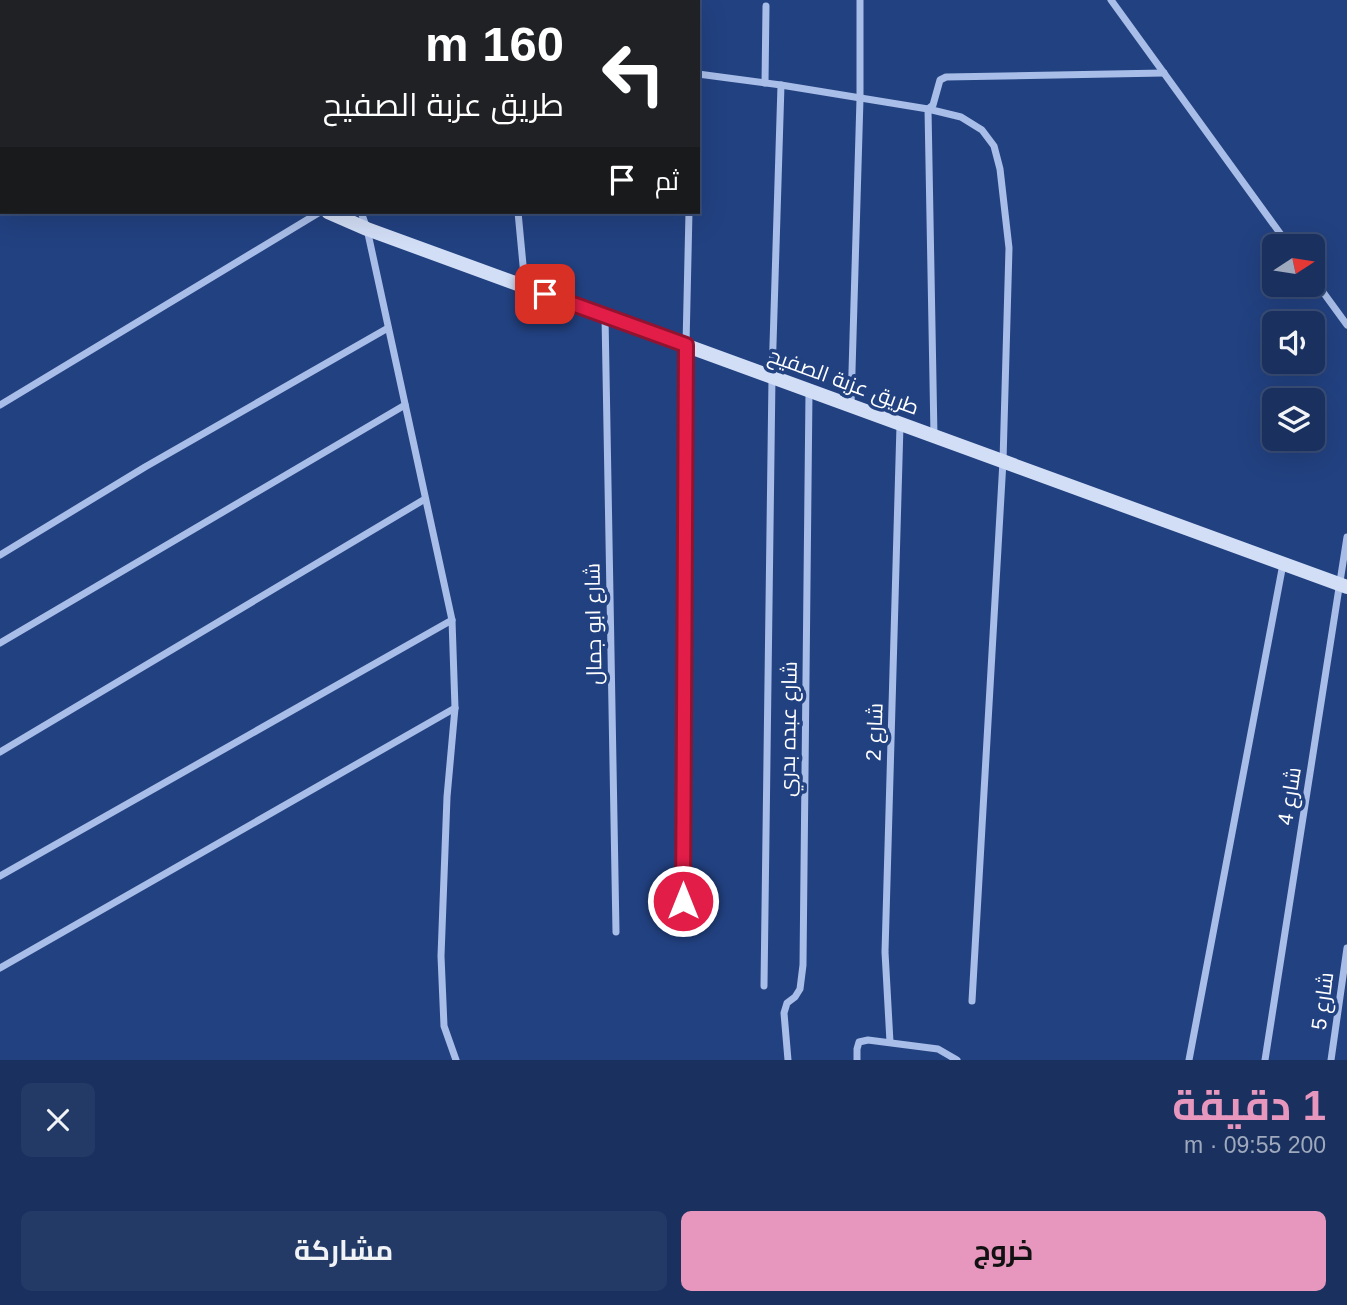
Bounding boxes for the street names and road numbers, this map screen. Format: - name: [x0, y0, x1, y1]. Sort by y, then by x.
- street label: طريق عزبة الصفيح: [765, 343, 922, 422]
- street label: شارع ابو جمال: [580, 563, 609, 685]
- street label: شارع عبده بدري: [775, 661, 806, 797]
- street label: شارع 2: [861, 703, 890, 762]
- street label: شارع 4: [1273, 765, 1308, 827]
- street label: شارع 5: [1307, 971, 1340, 1032]

